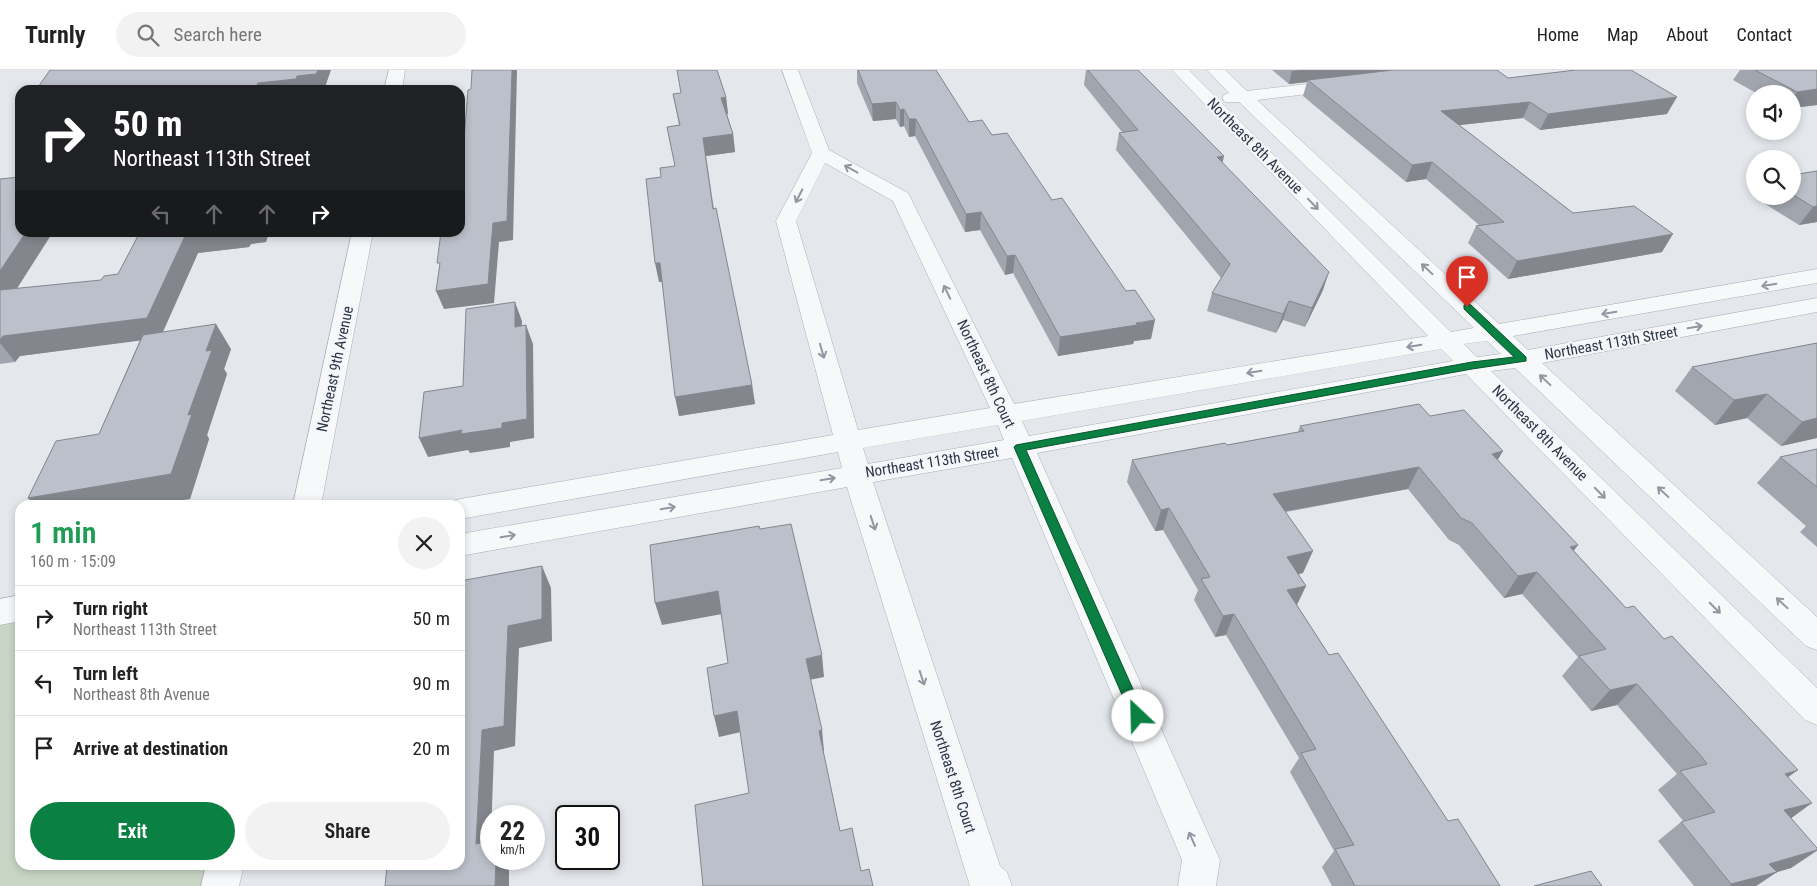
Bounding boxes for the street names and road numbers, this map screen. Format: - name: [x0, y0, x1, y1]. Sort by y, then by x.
- street label: Northeast 8th Avenue: [1203, 94, 1307, 198]
- street label: Northeast 9th Avenue: [313, 304, 357, 434]
- street label: Northeast 8th Court: [953, 317, 1019, 431]
- street label: Northeast 113th Street: [1543, 322, 1679, 364]
- street label: Northeast 8th Avenue: [1488, 381, 1592, 485]
- street label: Northeast 113th Street: [864, 443, 1000, 481]
- street label: Northeast 8th Court: [926, 718, 980, 836]

